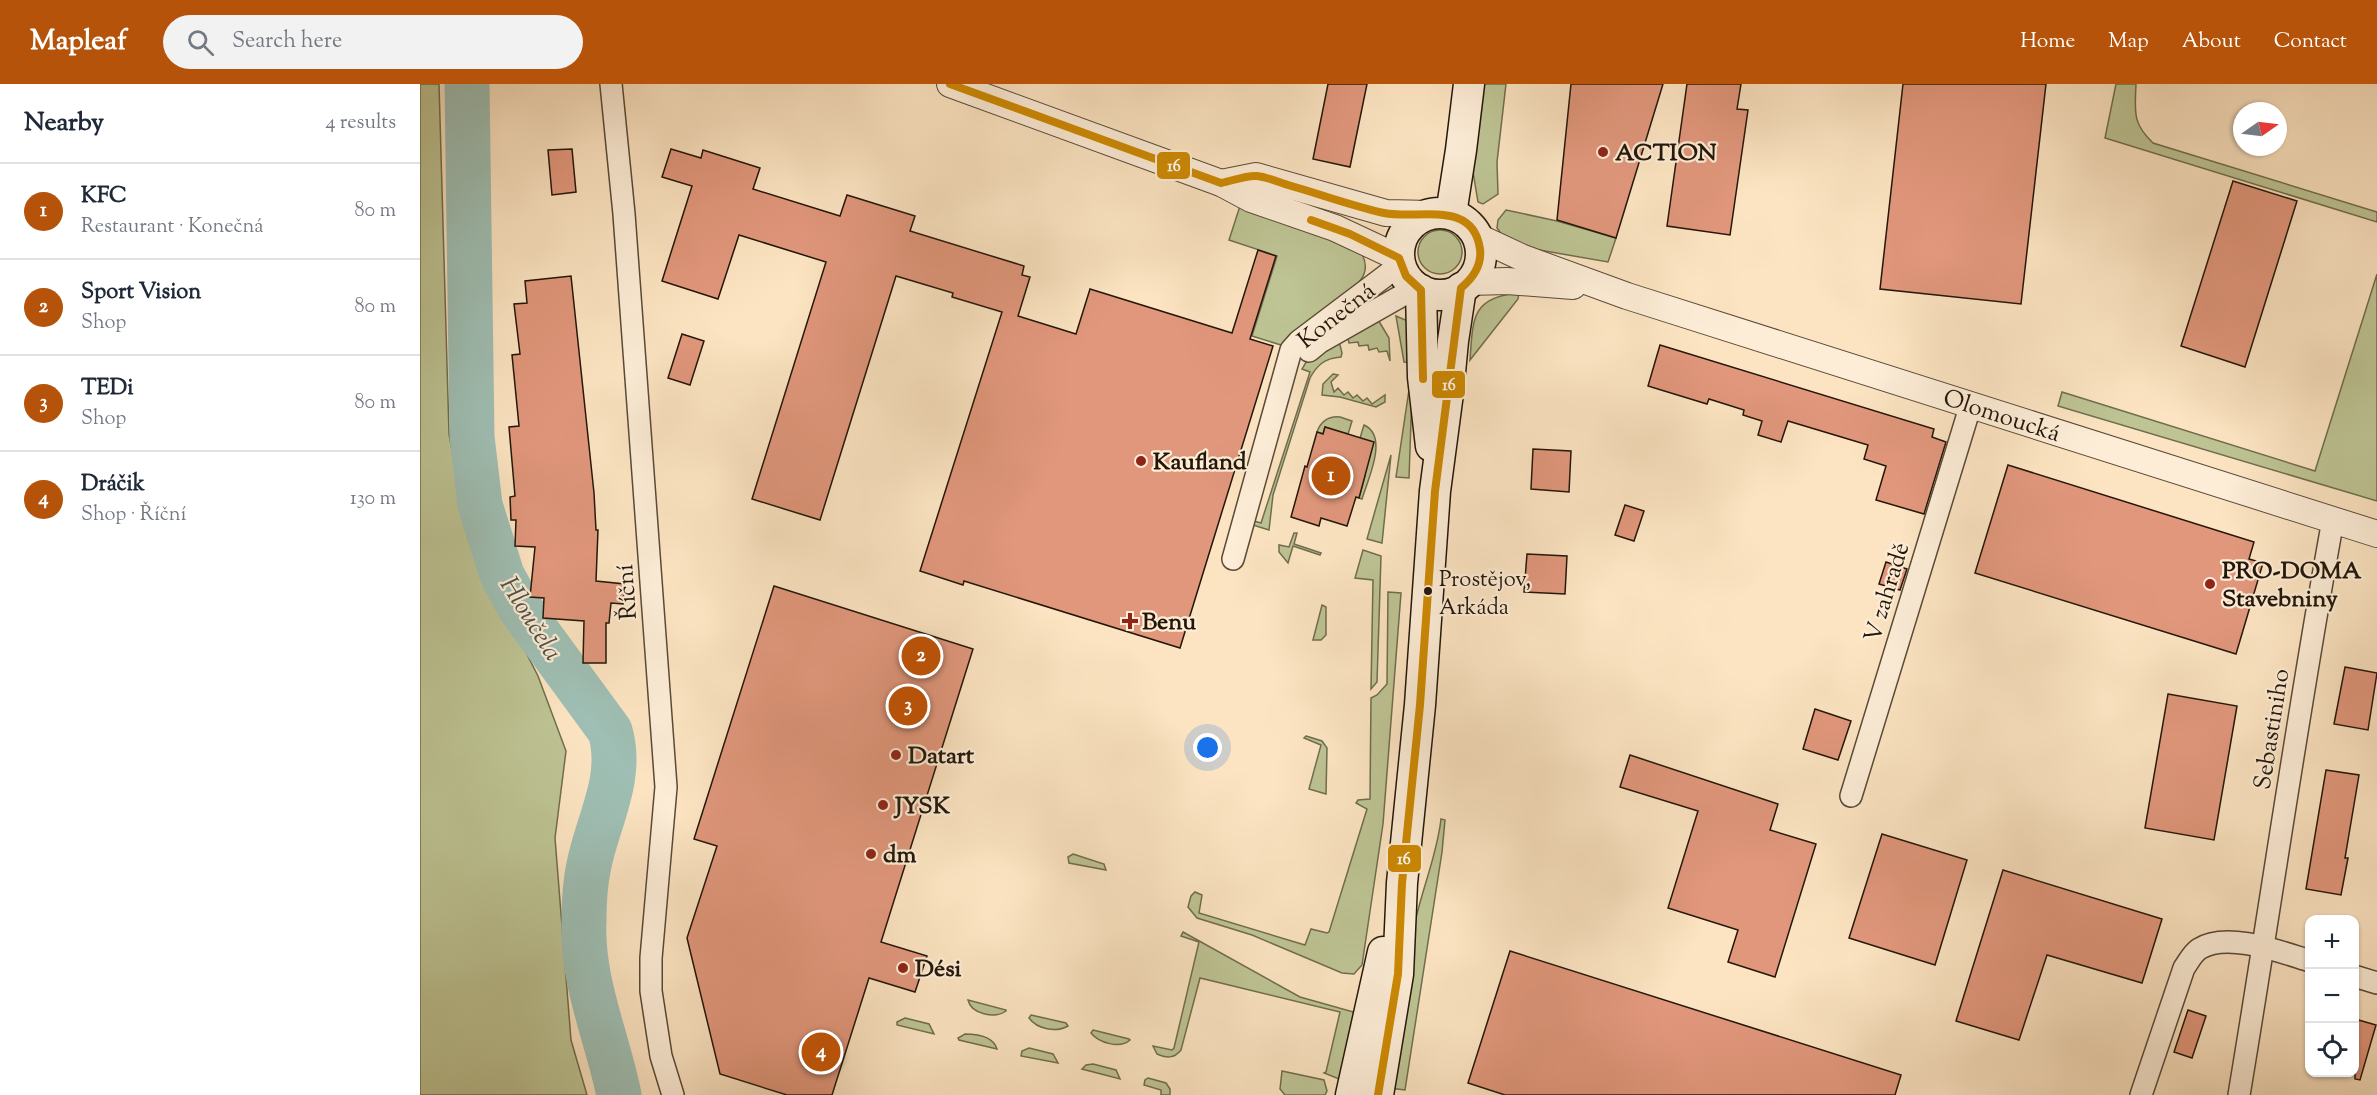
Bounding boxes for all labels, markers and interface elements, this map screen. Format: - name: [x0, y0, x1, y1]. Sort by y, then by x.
- search box: [163, 15, 583, 69]
- text: Mapleaf: [30, 22, 127, 62]
- icon: search: [184, 26, 217, 59]
- text: Search here: [232, 26, 342, 58]
- text: Home: [2020, 27, 2075, 57]
- text: Map: [2108, 27, 2149, 57]
- text: About: [2182, 27, 2241, 57]
- text: Contact: [2274, 27, 2347, 57]
- north arrow: [2233, 102, 2287, 156]
- text: Nearby: [24, 105, 104, 142]
- text: 4 results: [325, 109, 396, 138]
- place label: ACTION: [1615, 137, 1717, 171]
- marker: ACTION: [1596, 145, 1610, 159]
- line badge: 16: [1156, 151, 1191, 180]
- text: 16: [1167, 156, 1181, 179]
- text: KFC: [81, 181, 127, 213]
- text: 1: [40, 197, 47, 226]
- text: 80 m: [355, 197, 396, 226]
- text: Restaurant · Konečná: [81, 213, 264, 242]
- street label: Konečná: [1291, 275, 1383, 358]
- text: Sport Vision: [81, 277, 201, 309]
- text: 2: [39, 293, 48, 322]
- text: 80 m: [355, 293, 396, 322]
- text: Shop: [81, 309, 126, 338]
- line badge: 16: [1431, 370, 1466, 399]
- text: TEDi: [81, 373, 133, 405]
- text: 16: [1442, 375, 1456, 398]
- street label: Olomoucká: [1938, 382, 2064, 452]
- text: 3: [39, 389, 48, 418]
- text: 80 m: [355, 389, 396, 418]
- text: Shop: [81, 405, 126, 434]
- place label: Kaufland: [1153, 446, 1247, 480]
- marker: Kaufland: [1134, 454, 1148, 468]
- pin: 1: [1312, 454, 1350, 498]
- text: Dráčik: [81, 469, 145, 501]
- text: 4: [38, 485, 49, 514]
- text: 130 m: [350, 485, 396, 514]
- text: Shop · Říční: [81, 501, 186, 530]
- street label: V zahradě: [1857, 539, 1919, 647]
- place label: PRO-DOMA Stavebniny: [2222, 555, 2362, 617]
- street label: Říční: [609, 563, 647, 621]
- place label: Prostějov, Arkáda: [1439, 565, 1531, 625]
- water label: Hloučela: [490, 570, 570, 669]
- marker: PRO-DOMA Stavebniny: [2203, 577, 2217, 591]
- marker: Prostějov, Arkáda: [1422, 585, 1434, 597]
- place label: Benu: [1142, 606, 1196, 640]
- marker: Benu: [1123, 614, 1137, 628]
- pin: 2: [902, 634, 940, 678]
- street label: Sebastiniho: [2247, 666, 2299, 792]
- pin: 3: [888, 684, 928, 728]
- your location: [1193, 733, 1222, 762]
- place label: Datart: [908, 740, 975, 774]
- marker: Datart: [889, 748, 903, 762]
- place label: JYSK: [893, 790, 951, 824]
- marker: JYSK: [876, 798, 890, 812]
- place label: dm: [883, 839, 917, 873]
- line badge: 16: [1387, 844, 1422, 873]
- marker: dm: [864, 847, 878, 861]
- text: 16: [1397, 849, 1411, 872]
- map controls: [2305, 915, 2359, 1077]
- button: +: [2305, 915, 2359, 969]
- place label: Dési: [915, 953, 962, 987]
- marker: Dési: [896, 961, 910, 975]
- button: −: [2305, 969, 2359, 1023]
- button: locate: [2305, 1023, 2359, 1077]
- pin: 4: [802, 1030, 840, 1074]

